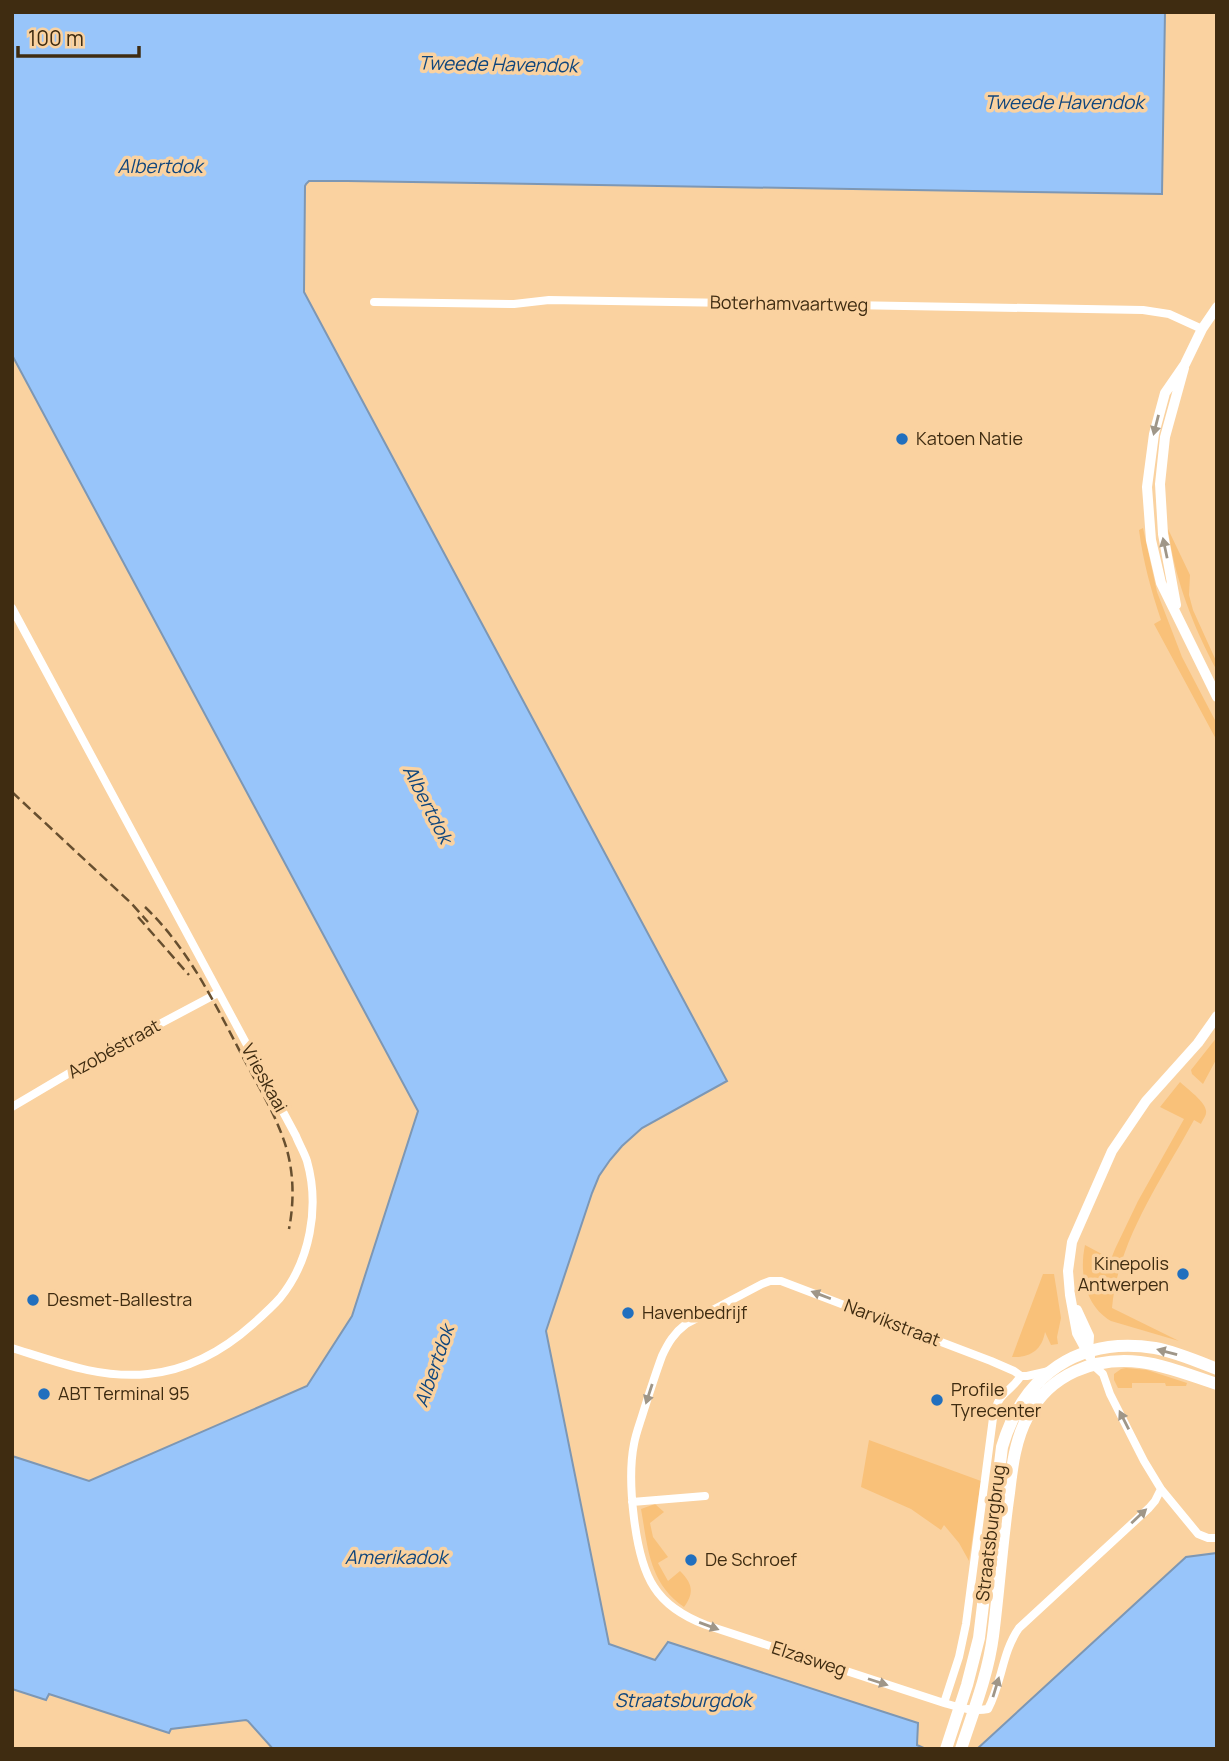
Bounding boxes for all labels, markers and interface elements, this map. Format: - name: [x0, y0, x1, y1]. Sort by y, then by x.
- scale bar: [18, 14, 138, 58]
- text: 100 m: [28, 24, 84, 52]
- water label: Tweede Havendok: [418, 50, 580, 78]
- water label: Tweede Havendok: [984, 89, 1146, 115]
- water label: Albertdok: [118, 153, 205, 179]
- street label: Boterhamvaartweg: [710, 290, 868, 316]
- one-way arrow: [1150, 414, 1161, 436]
- place label: Katoen Natie: [916, 426, 1023, 450]
- marker: Katoen Natie: [894, 431, 910, 447]
- one-way arrow: [1160, 537, 1171, 559]
- water label: Albertdok: [397, 760, 460, 850]
- street label: Azobéstraat: [63, 1013, 164, 1083]
- street label: Vrieskaai: [236, 1039, 293, 1116]
- place label: Kinepolis Antwerpen: [1078, 1251, 1169, 1296]
- marker: Kinepolis Antwerpen: [1175, 1266, 1191, 1282]
- place label: Desmet-Ballestra: [47, 1287, 192, 1311]
- one-way arrow: [811, 1290, 832, 1301]
- marker: Desmet-Ballestra: [25, 1292, 41, 1308]
- street label: Narvikstraat: [841, 1293, 944, 1351]
- place label: Havenbedrijf: [642, 1300, 748, 1324]
- marker: Havenbedrijf: [620, 1305, 636, 1321]
- water label: Albertdok: [408, 1319, 461, 1410]
- one-way arrow: [1156, 1346, 1177, 1356]
- place label: Profile Tyrecenter: [951, 1377, 1042, 1422]
- place label: ABT Terminal 95: [58, 1381, 190, 1405]
- one-way arrow: [644, 1384, 654, 1405]
- marker: ABT Terminal 95: [36, 1386, 52, 1402]
- marker: Profile Tyrecenter: [929, 1392, 945, 1408]
- one-way arrow: [1118, 1410, 1130, 1430]
- street label: Straatsburgbrug: [970, 1463, 1010, 1603]
- one-way arrow: [1130, 1509, 1147, 1525]
- water label: Amerikadok: [345, 1544, 450, 1570]
- place label: De Schroef: [705, 1547, 797, 1571]
- marker: De Schroef: [683, 1552, 699, 1568]
- one-way arrow: [699, 1621, 720, 1632]
- street label: Elzasweg: [769, 1635, 850, 1681]
- one-way arrow: [992, 1676, 1002, 1697]
- one-way arrow: [868, 1677, 889, 1687]
- water label: Straatsburgdok: [615, 1687, 754, 1713]

